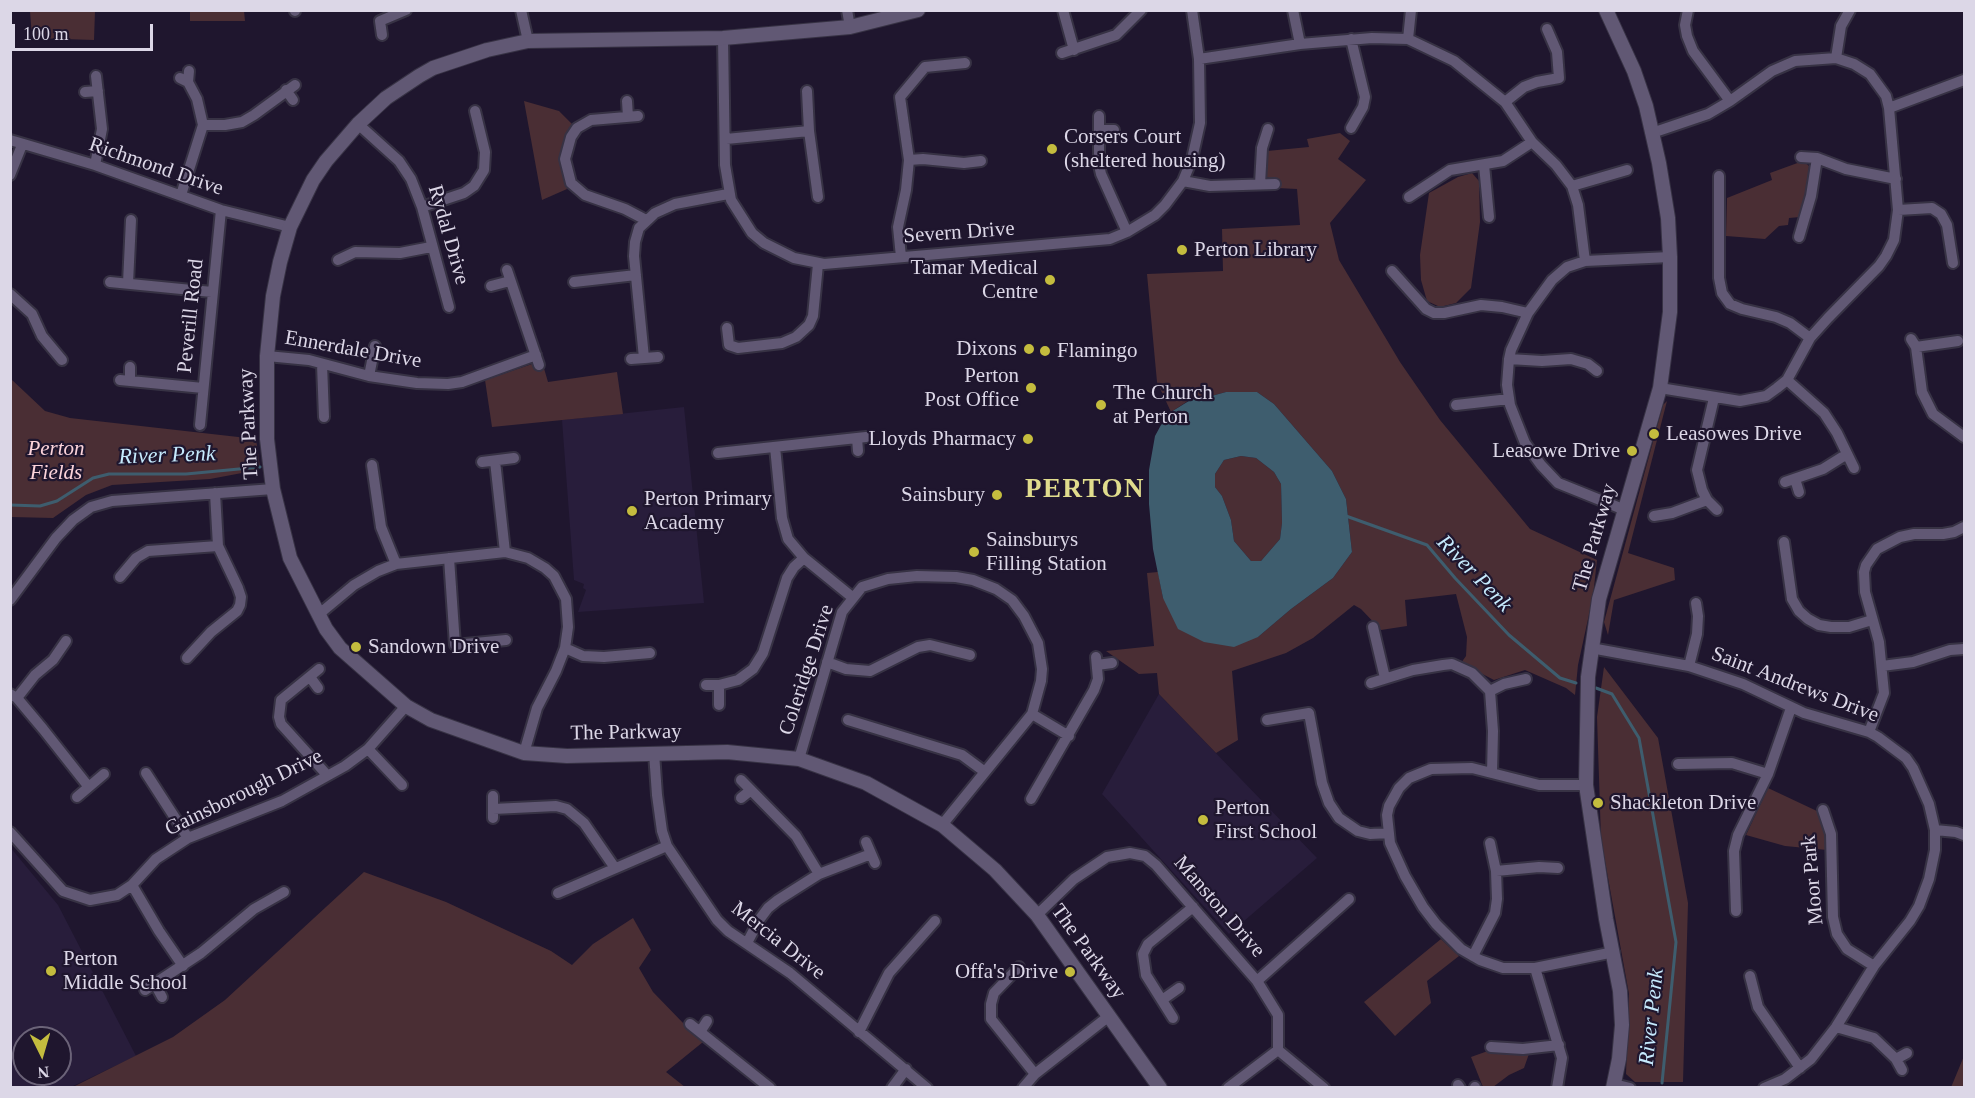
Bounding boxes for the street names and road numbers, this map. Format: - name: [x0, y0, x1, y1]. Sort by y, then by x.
- street label: Richmond Drive: [85, 132, 227, 202]
- street label: Rydal Drive: [422, 182, 474, 288]
- street label: Severn Drive: [903, 217, 1015, 249]
- street label: Peverill Road: [172, 258, 210, 374]
- street label: Ennerdale Drive: [283, 326, 423, 374]
- street label: The Parkway: [234, 368, 264, 480]
- street label: The Parkway: [1568, 481, 1622, 595]
- street label: Coleridge Drive: [774, 601, 840, 739]
- street label: Saint Andrews Drive: [1708, 641, 1882, 729]
- street label: The Parkway: [570, 719, 682, 747]
- street label: Gainsborough Drive: [161, 744, 327, 842]
- street label: Moor Park: [1797, 834, 1829, 926]
- street label: Manston Drive: [1168, 851, 1270, 963]
- street label: Mercia Drive: [726, 896, 830, 986]
- street label: The Parkway: [1045, 900, 1131, 1004]

